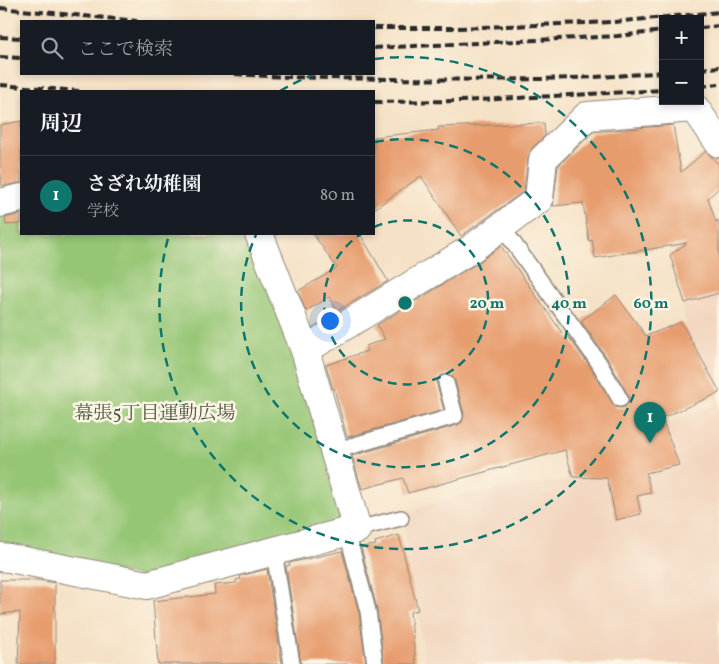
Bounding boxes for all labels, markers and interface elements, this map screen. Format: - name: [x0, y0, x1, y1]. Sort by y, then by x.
- map controls: [659, 15, 704, 105]
- button: +: [659, 15, 704, 60]
- search box: [20, 20, 375, 75]
- icon: search: [38, 34, 66, 62]
- text: ここで検索: [78, 37, 173, 63]
- button: −: [659, 60, 704, 105]
- text: 周辺: [40, 110, 82, 139]
- text: さざれ幼稚園: [87, 172, 201, 198]
- text: 1: [53, 185, 59, 207]
- text: 80 m: [320, 185, 355, 207]
- text: 学校: [87, 201, 119, 223]
- centre of rings: [396, 294, 414, 312]
- text: 20 m: [470, 294, 505, 315]
- text: 40 m: [551, 294, 587, 315]
- text: 60 m: [634, 294, 669, 315]
- your location: [317, 308, 343, 334]
- park label: 幕張5丁目運動広場: [74, 401, 236, 427]
- pin: 1: [634, 402, 666, 443]

